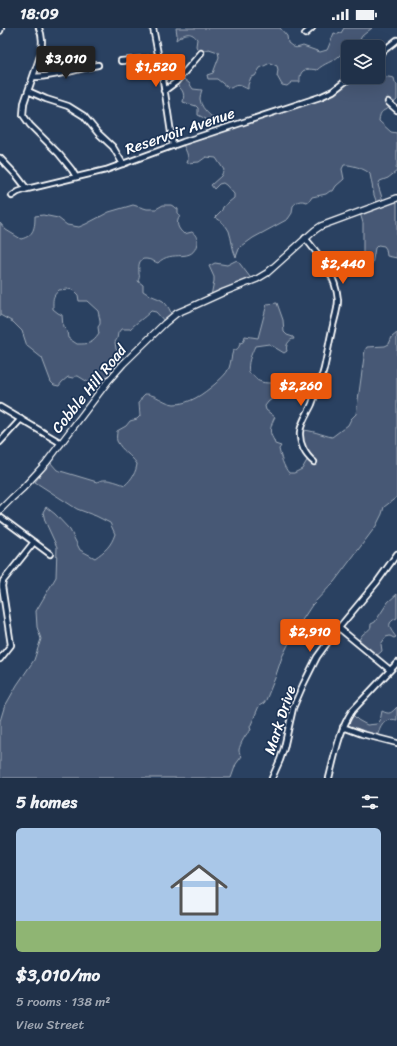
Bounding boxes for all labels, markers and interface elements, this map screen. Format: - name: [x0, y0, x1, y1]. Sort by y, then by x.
- text: 18:09: [20, 1, 59, 27]
- map controls: [341, 40, 385, 84]
- button: layers: [341, 40, 385, 84]
- pin: $3,010: [33, 46, 99, 80]
- text: $3,010: [45, 47, 87, 70]
- pin: $1,520: [123, 54, 189, 88]
- text: $1,520: [135, 55, 177, 78]
- street label: Reservoir Avenue: [122, 100, 239, 162]
- pin: $2,440: [310, 251, 376, 285]
- text: $2,440: [321, 252, 365, 275]
- street label: Cobble Hill Road: [45, 338, 134, 439]
- pin: $2,260: [268, 373, 334, 407]
- text: $2,260: [280, 374, 322, 397]
- pin: $2,910: [277, 619, 343, 653]
- text: $2,910: [289, 620, 331, 643]
- street label: Mark Drive: [257, 682, 303, 758]
- text: 5 homes: [16, 787, 77, 817]
- icon: filters: [359, 791, 381, 813]
- icon: home: [163, 854, 235, 926]
- text: $3,010/mo: [16, 960, 100, 990]
- text: 5 rooms · 138 m²: [16, 990, 110, 1013]
- text: View Street: [16, 1013, 84, 1036]

